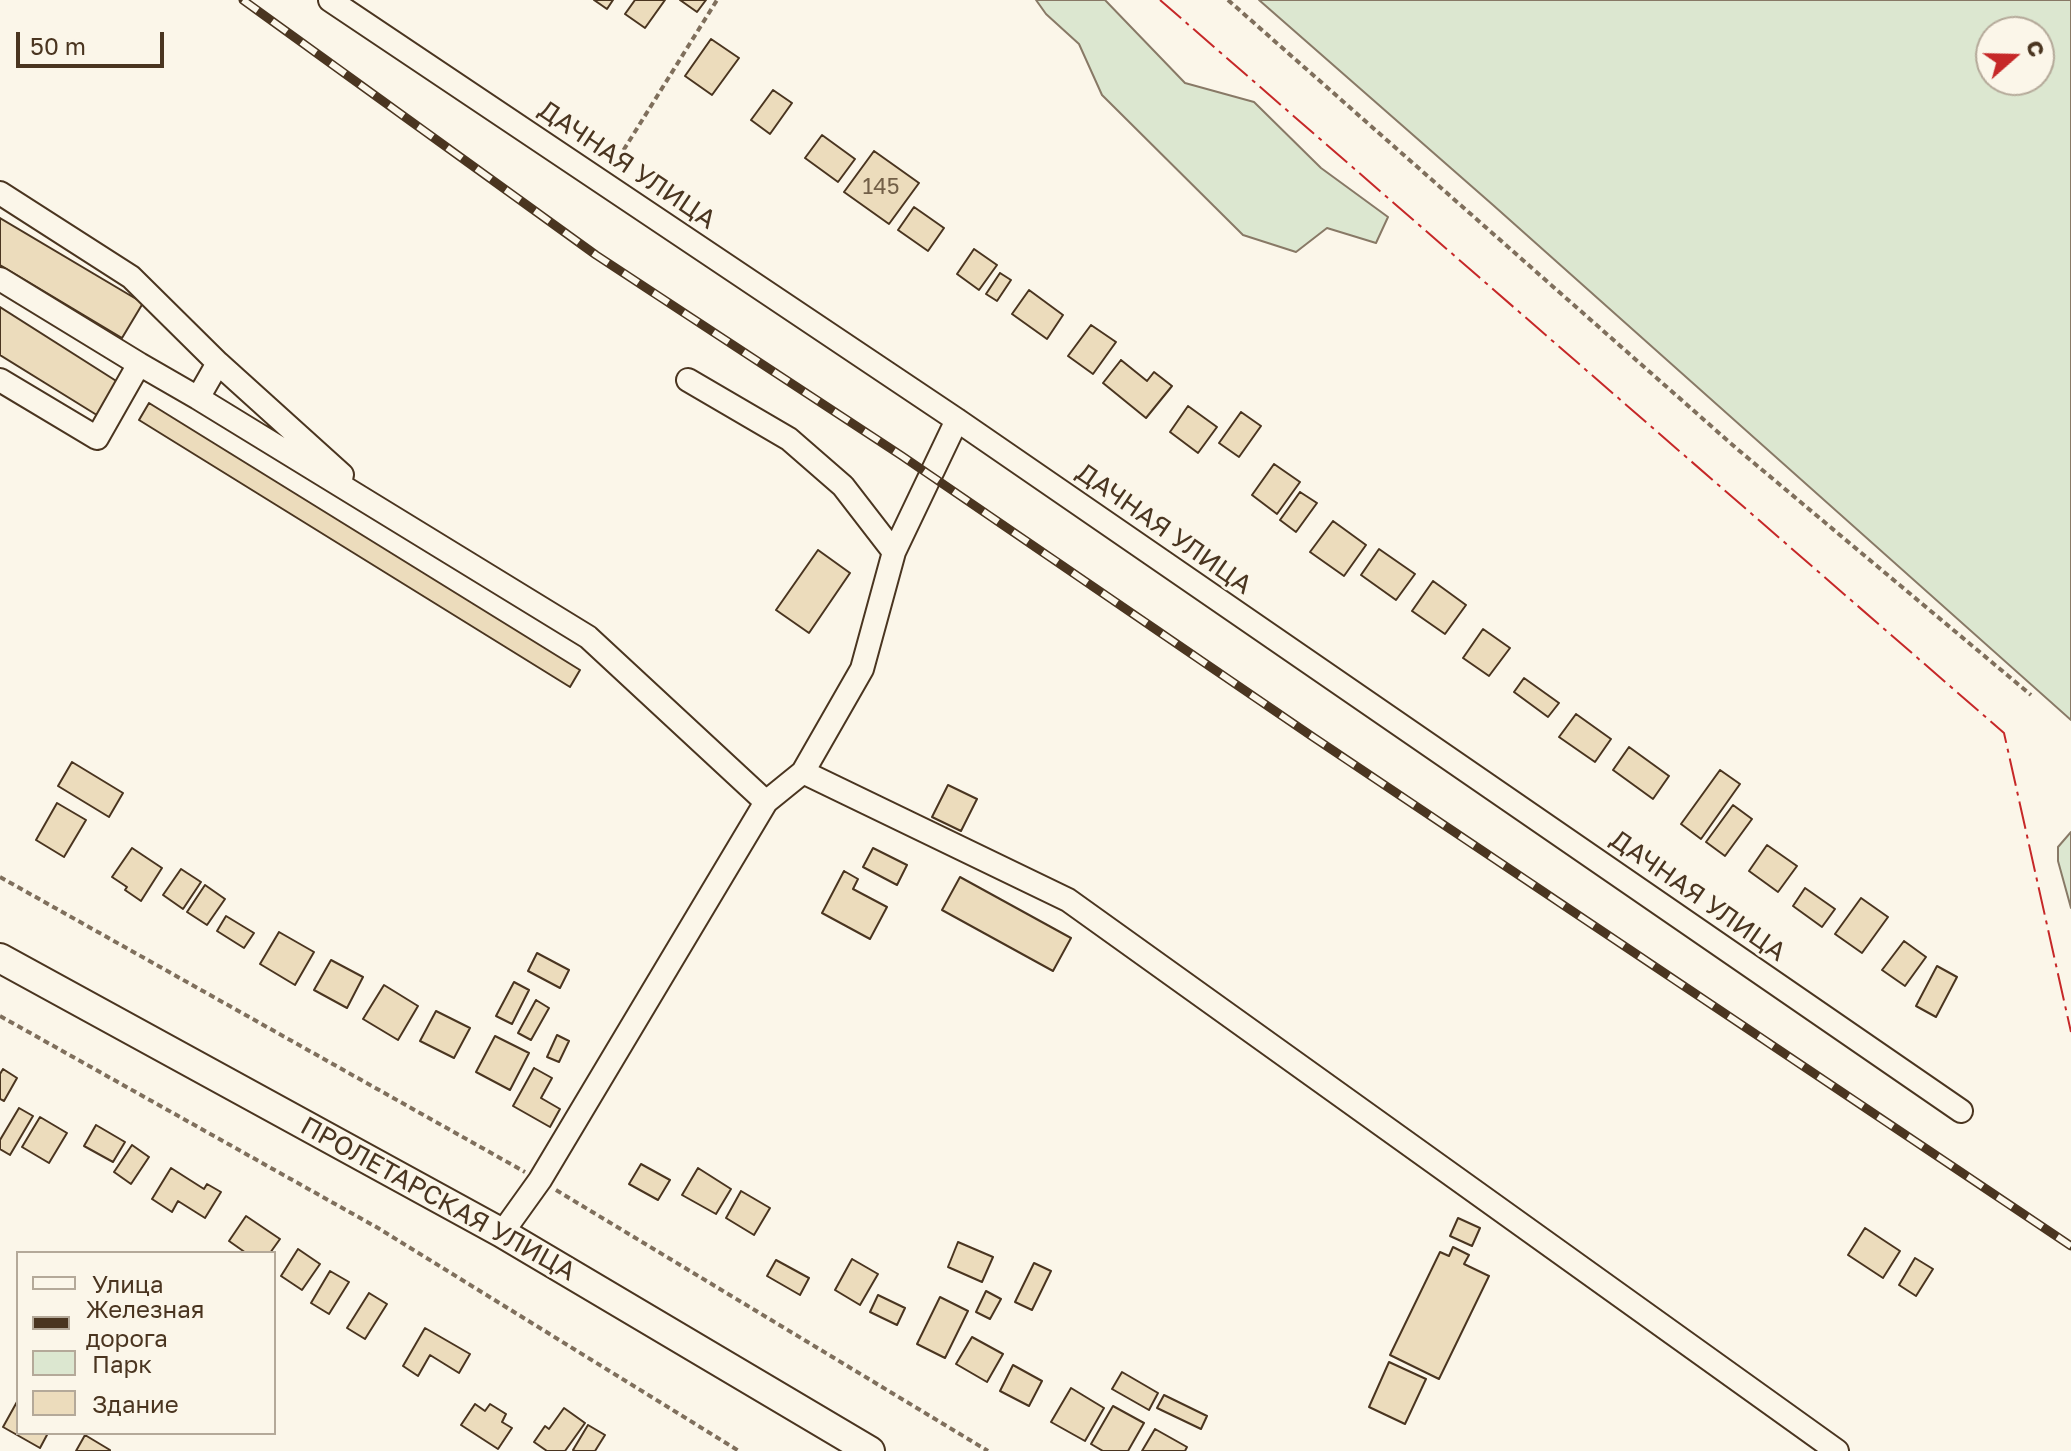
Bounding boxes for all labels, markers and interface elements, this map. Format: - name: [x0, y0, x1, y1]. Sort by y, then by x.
- scale bar: [20, 16, 168, 66]
- north arrow: [1975, 16, 2055, 96]
- text: 50 m: [30, 31, 86, 60]
- text: С: [2021, 36, 2052, 60]
- street label: ДАЧНАЯ УЛИЦА: [533, 94, 721, 236]
- house number: 145: [863, 174, 899, 200]
- street label: ДАЧНАЯ УЛИЦА: [1070, 457, 1258, 601]
- street label: ДАЧНАЯ УЛИЦА: [1604, 824, 1792, 968]
- street label: ПРОЛЕТАРСКАЯ УЛИЦА: [295, 1110, 581, 1288]
- legend: [16, 1251, 276, 1435]
- text: Улица: [92, 1269, 164, 1298]
- text: Железная дорога: [86, 1294, 204, 1352]
- text: Парк: [92, 1349, 152, 1378]
- text: Здание: [92, 1389, 179, 1418]

